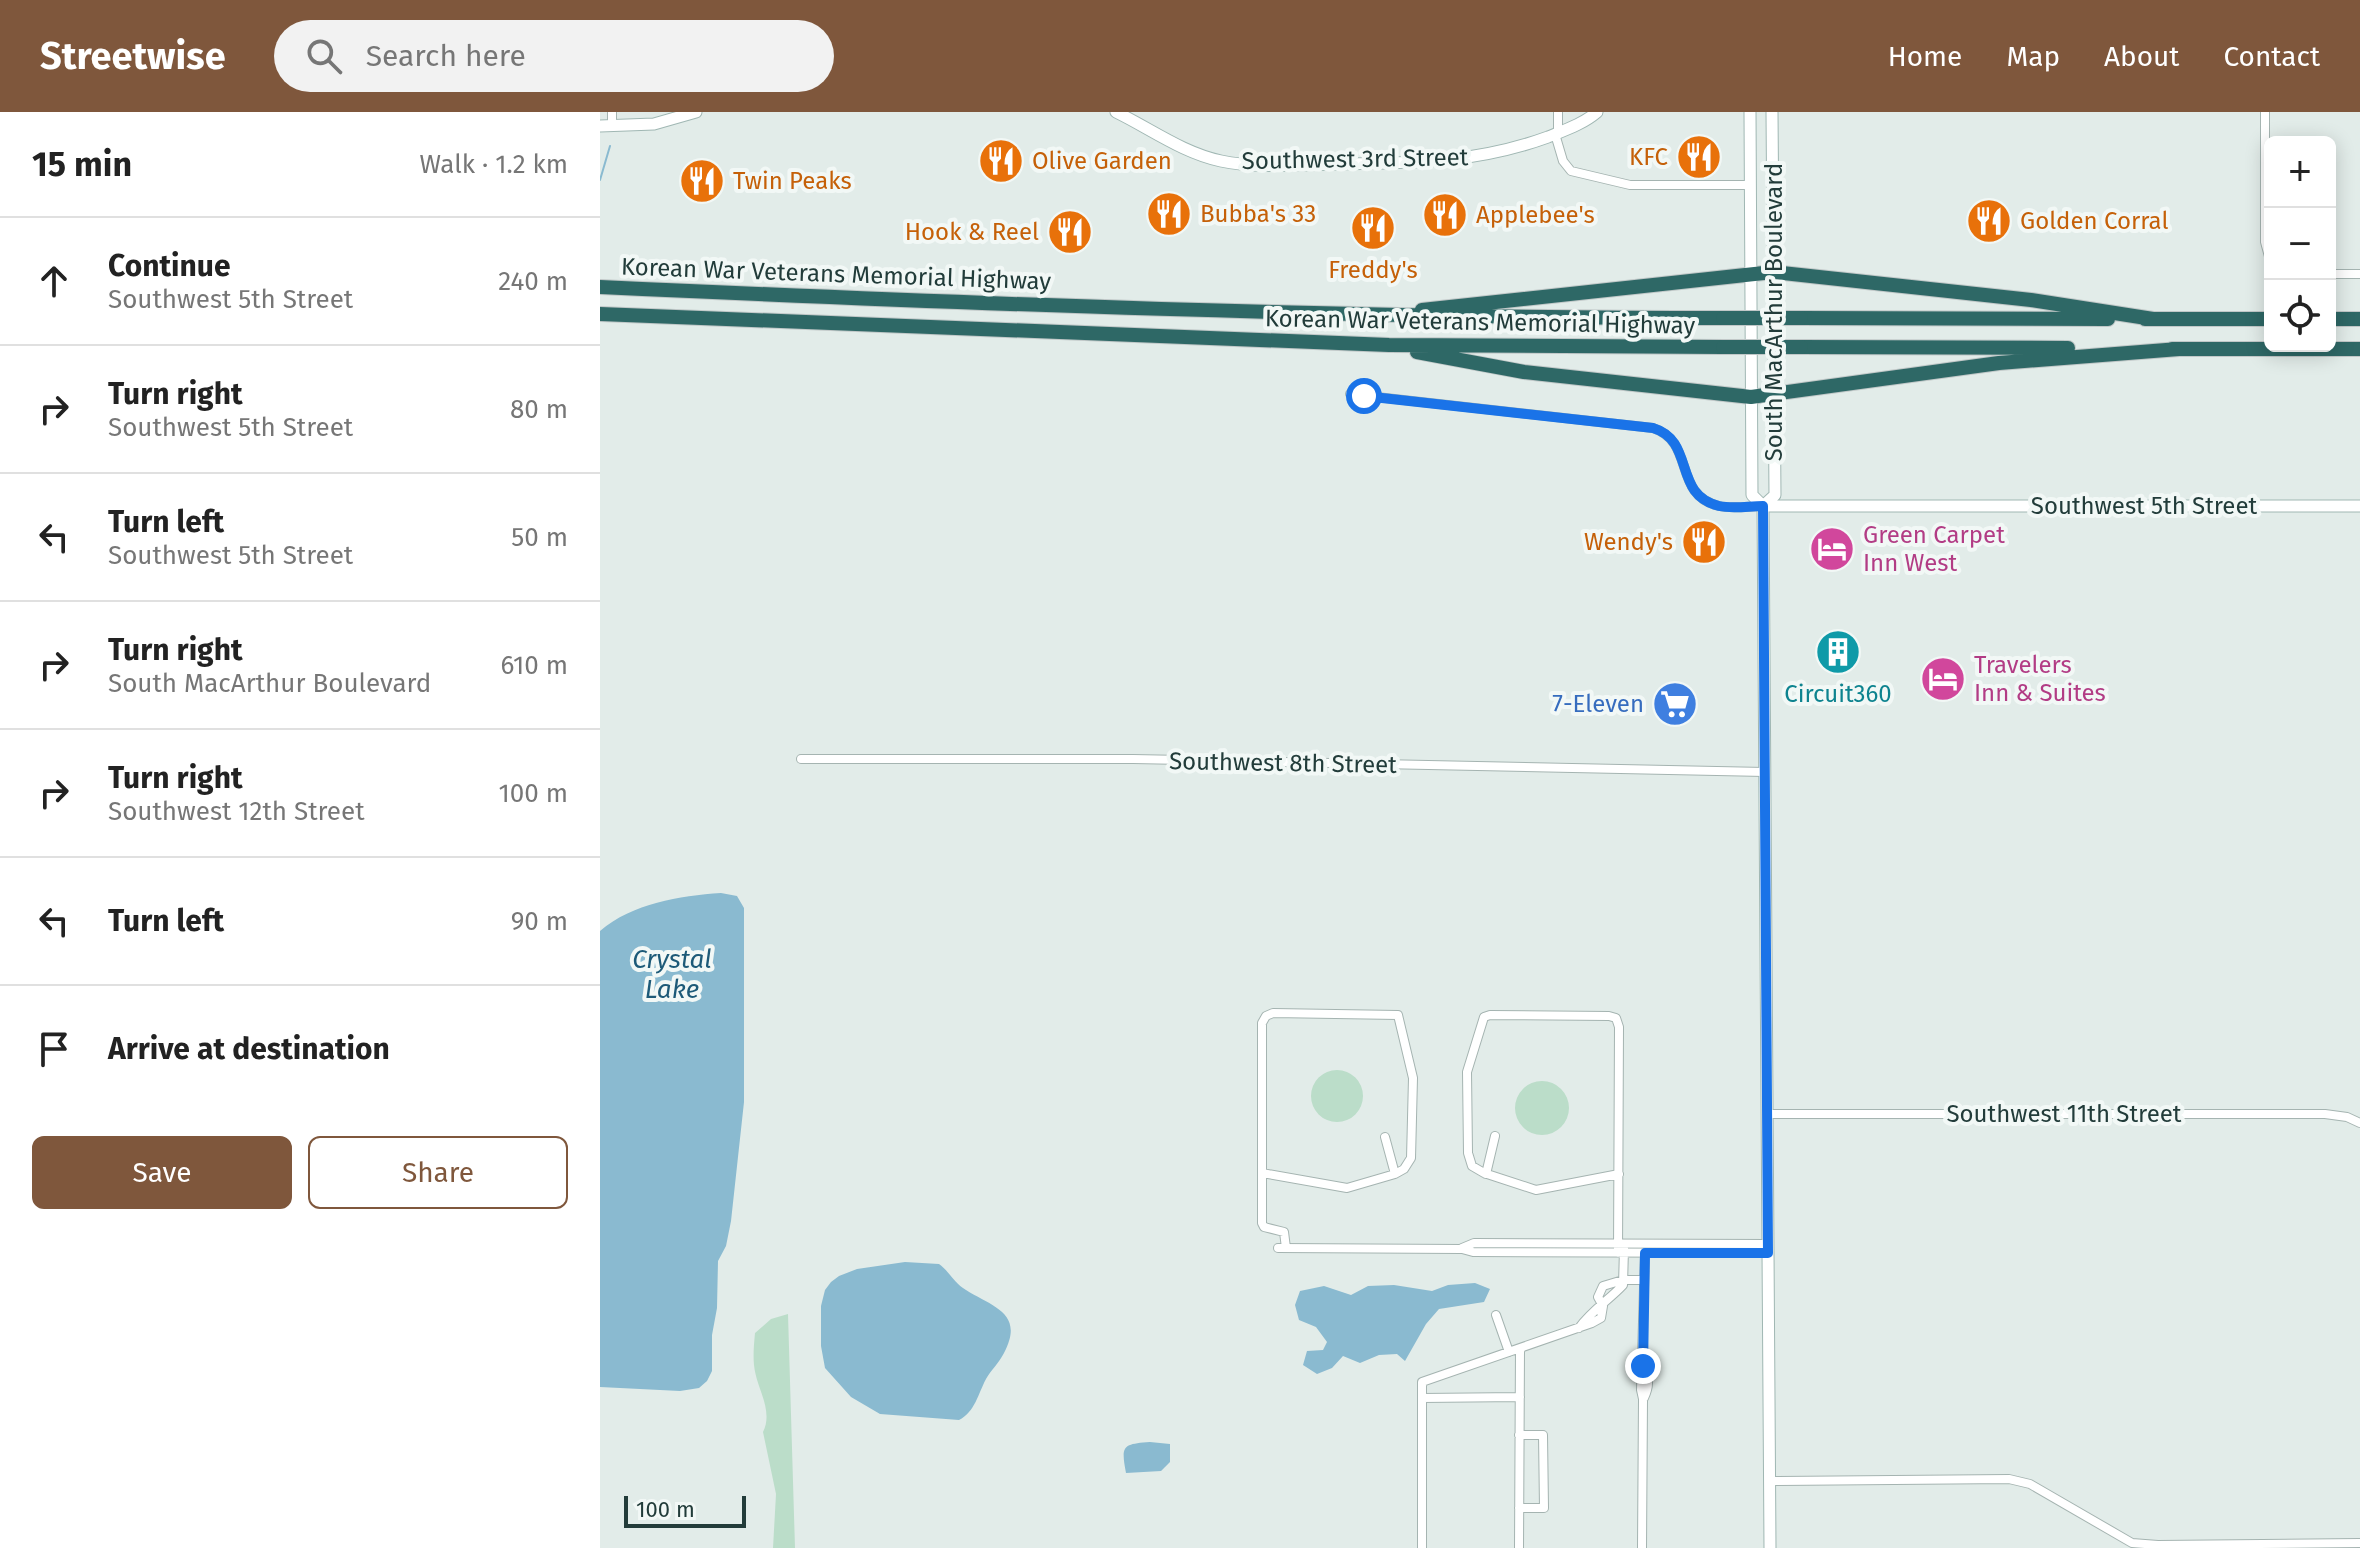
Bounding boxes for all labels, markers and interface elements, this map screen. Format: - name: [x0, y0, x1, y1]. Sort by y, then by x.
- search box: [274, 20, 834, 92]
- text: Streetwise: [40, 33, 226, 79]
- icon: search: [302, 34, 346, 78]
- text: Search here: [366, 38, 526, 74]
- text: Home: [1888, 40, 1962, 73]
- text: Map: [2006, 40, 2060, 73]
- text: About: [2104, 40, 2179, 73]
- text: Contact: [2223, 40, 2320, 73]
- restaurant icon: KFC: [1675, 133, 1723, 181]
- map controls: [2264, 136, 2336, 352]
- button: +: [2264, 136, 2336, 208]
- restaurant icon: Olive Garden: [977, 137, 1025, 185]
- street label: Southwest 3rd Street: [1241, 143, 1469, 175]
- place label: KFC: [1629, 143, 1668, 171]
- text: 15 min: [32, 144, 132, 185]
- place label: Olive Garden: [1032, 147, 1172, 175]
- text: Walk · 1.2 km: [420, 149, 568, 180]
- restaurant icon: Twin Peaks: [678, 157, 726, 205]
- street label: South MacArthur Boulevard: [1760, 163, 1788, 461]
- place label: Twin Peaks: [733, 167, 852, 195]
- restaurant icon: Bubba's 33: [1145, 190, 1193, 238]
- restaurant icon: Applebee's: [1421, 191, 1469, 239]
- restaurant icon: Golden Corral: [1965, 197, 2013, 245]
- place label: Bubba's 33: [1200, 200, 1316, 228]
- place label: Applebee's: [1476, 201, 1595, 229]
- restaurant icon: Freddy's: [1349, 204, 1397, 252]
- place label: Golden Corral: [2020, 207, 2168, 235]
- restaurant icon: Hook & Reel: [1046, 208, 1094, 256]
- button: −: [2264, 208, 2336, 280]
- place label: Hook & Reel: [905, 218, 1039, 246]
- text: Continue: [108, 248, 231, 284]
- street label: Korean War Veterans Memorial Highway: [620, 252, 1052, 296]
- place label: Freddy's: [1328, 256, 1418, 284]
- icon: ahead: [32, 259, 76, 303]
- text: 240 m: [498, 266, 568, 297]
- button: locate: [2264, 280, 2336, 352]
- text: Southwest 5th Street: [108, 284, 353, 315]
- street label: Korean War Veterans Memorial Highway: [1265, 304, 1696, 340]
- text: Turn right: [108, 376, 243, 412]
- route start: [1346, 378, 1382, 414]
- icon: right: [32, 387, 76, 431]
- text: 80 m: [510, 394, 568, 425]
- text: Southwest 5th Street: [108, 412, 353, 443]
- street label: Southwest 5th Street: [2031, 492, 2258, 520]
- text: Turn left: [108, 504, 224, 540]
- icon: left: [32, 515, 76, 559]
- restaurant icon: Wendy's: [1680, 518, 1728, 566]
- place label: Green Carpet Inn West: [1863, 521, 2005, 577]
- text: 50 m: [511, 522, 568, 553]
- hotel icon: Green Carpet Inn West: [1808, 525, 1856, 573]
- place label: Wendy's: [1584, 528, 1673, 556]
- text: Southwest 5th Street: [108, 540, 353, 571]
- building icon: Circuit360: [1814, 628, 1862, 676]
- text: Turn right: [108, 632, 243, 668]
- icon: right: [32, 643, 76, 687]
- text: 610 m: [500, 650, 568, 681]
- place label: Travelers Inn & Suites: [1974, 651, 2106, 707]
- hotel icon: Travelers Inn & Suites: [1919, 655, 1967, 703]
- text: South MacArthur Boulevard: [108, 668, 431, 699]
- supermarket icon: 7-Eleven: [1651, 680, 1699, 728]
- place label: Circuit360: [1784, 680, 1892, 708]
- place label: 7-Eleven: [1552, 690, 1644, 718]
- street label: Southwest 8th Street: [1169, 747, 1397, 779]
- text: Turn right: [108, 760, 243, 796]
- icon: right: [32, 771, 76, 815]
- text: 100 m: [499, 778, 568, 809]
- text: Southwest 12th Street: [108, 796, 365, 827]
- icon: left: [32, 899, 76, 943]
- text: Turn left: [108, 903, 224, 939]
- text: 90 m: [511, 906, 568, 937]
- water label: Crystal Lake: [632, 944, 712, 1005]
- icon: arrive: [32, 1027, 76, 1071]
- text: Arrive at destination: [108, 1031, 390, 1067]
- street label: Southwest 11th Street: [1947, 1100, 2182, 1128]
- button: Save: [32, 1136, 292, 1209]
- button: Share: [308, 1136, 568, 1209]
- route end: [1625, 1348, 1661, 1384]
- scale bar: [624, 1492, 746, 1528]
- text: 100 m: [636, 1496, 695, 1523]

